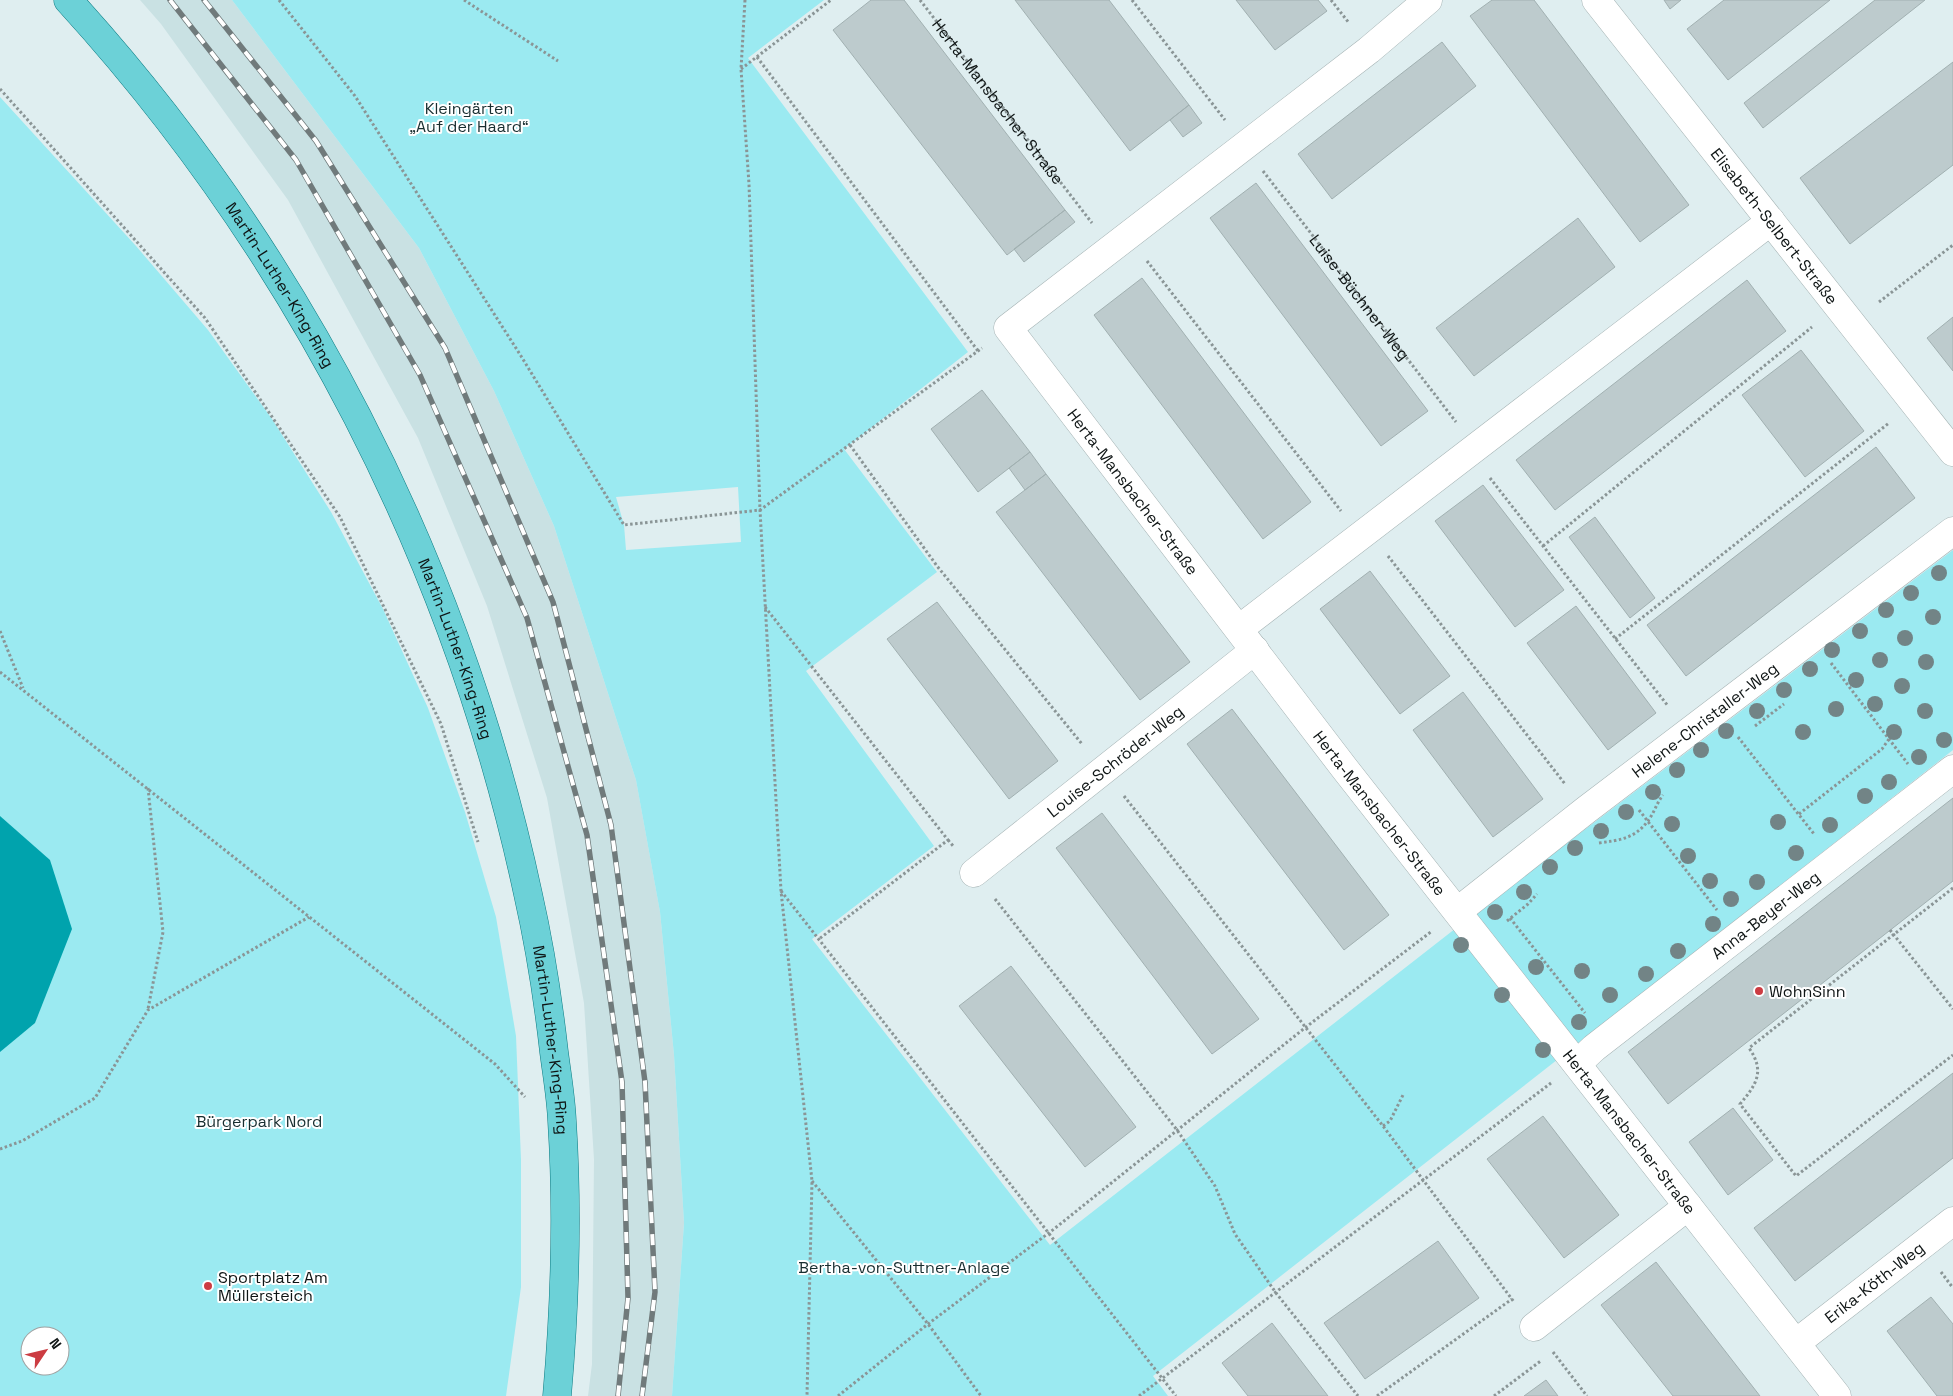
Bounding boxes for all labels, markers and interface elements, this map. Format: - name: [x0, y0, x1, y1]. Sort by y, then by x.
- street label: Herta-Mansbacher-Straße: [928, 14, 1069, 188]
- park label: Kleingärten „Auf der Haard“: [409, 98, 529, 137]
- street label: Elisabeth-Selbert-Straße: [1706, 144, 1843, 308]
- street label: Martin-Luther-King-Ring: [221, 198, 339, 371]
- street label: Luise-Büchner-Weg: [1305, 230, 1415, 364]
- street label: Herta-Mansbacher-Straße: [1063, 404, 1203, 579]
- street label: Martin-Luther-King-Ring: [414, 555, 498, 742]
- street label: Helene-Christaller-Weg: [1627, 658, 1782, 782]
- street label: Louise-Schröder-Weg: [1043, 701, 1187, 822]
- street label: Herta-Mansbacher-Straße: [1309, 726, 1451, 900]
- street label: Anna-Beyer-Weg: [1707, 866, 1824, 963]
- street label: Martin-Luther-King-Ring: [528, 944, 573, 1135]
- place label: WohnSinn: [1769, 981, 1846, 1002]
- marker: WohnSinn: [1753, 985, 1765, 997]
- street label: Herta-Mansbacher-Straße: [1558, 1045, 1701, 1218]
- park label: Bürgerpark Nord: [196, 1111, 322, 1132]
- street label: Erika-Köth-Weg: [1820, 1237, 1928, 1328]
- park label: Bertha-von-Suttner-Anlage: [798, 1257, 1010, 1278]
- place label: Sportplatz Am Müllersteich: [218, 1267, 328, 1306]
- marker: Sportplatz Am Müllersteich: [202, 1280, 214, 1292]
- north arrow: [20, 1326, 70, 1376]
- text: N: [46, 1335, 66, 1353]

